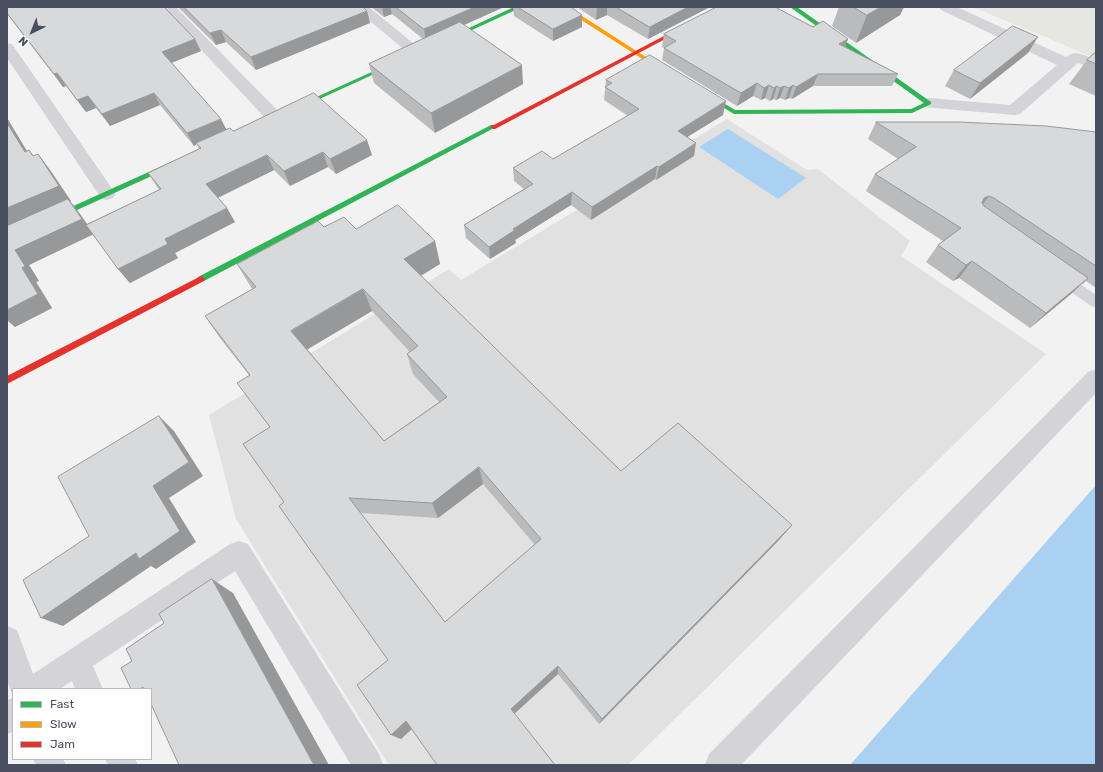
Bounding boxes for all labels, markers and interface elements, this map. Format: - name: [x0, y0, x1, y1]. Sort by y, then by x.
- north arrow: [12, 12, 52, 52]
- text: N: [16, 34, 31, 49]
- legend: [12, 688, 152, 760]
- text: Fast: [50, 697, 74, 711]
- text: Slow: [50, 717, 77, 731]
- text: Jam: [50, 737, 75, 751]

